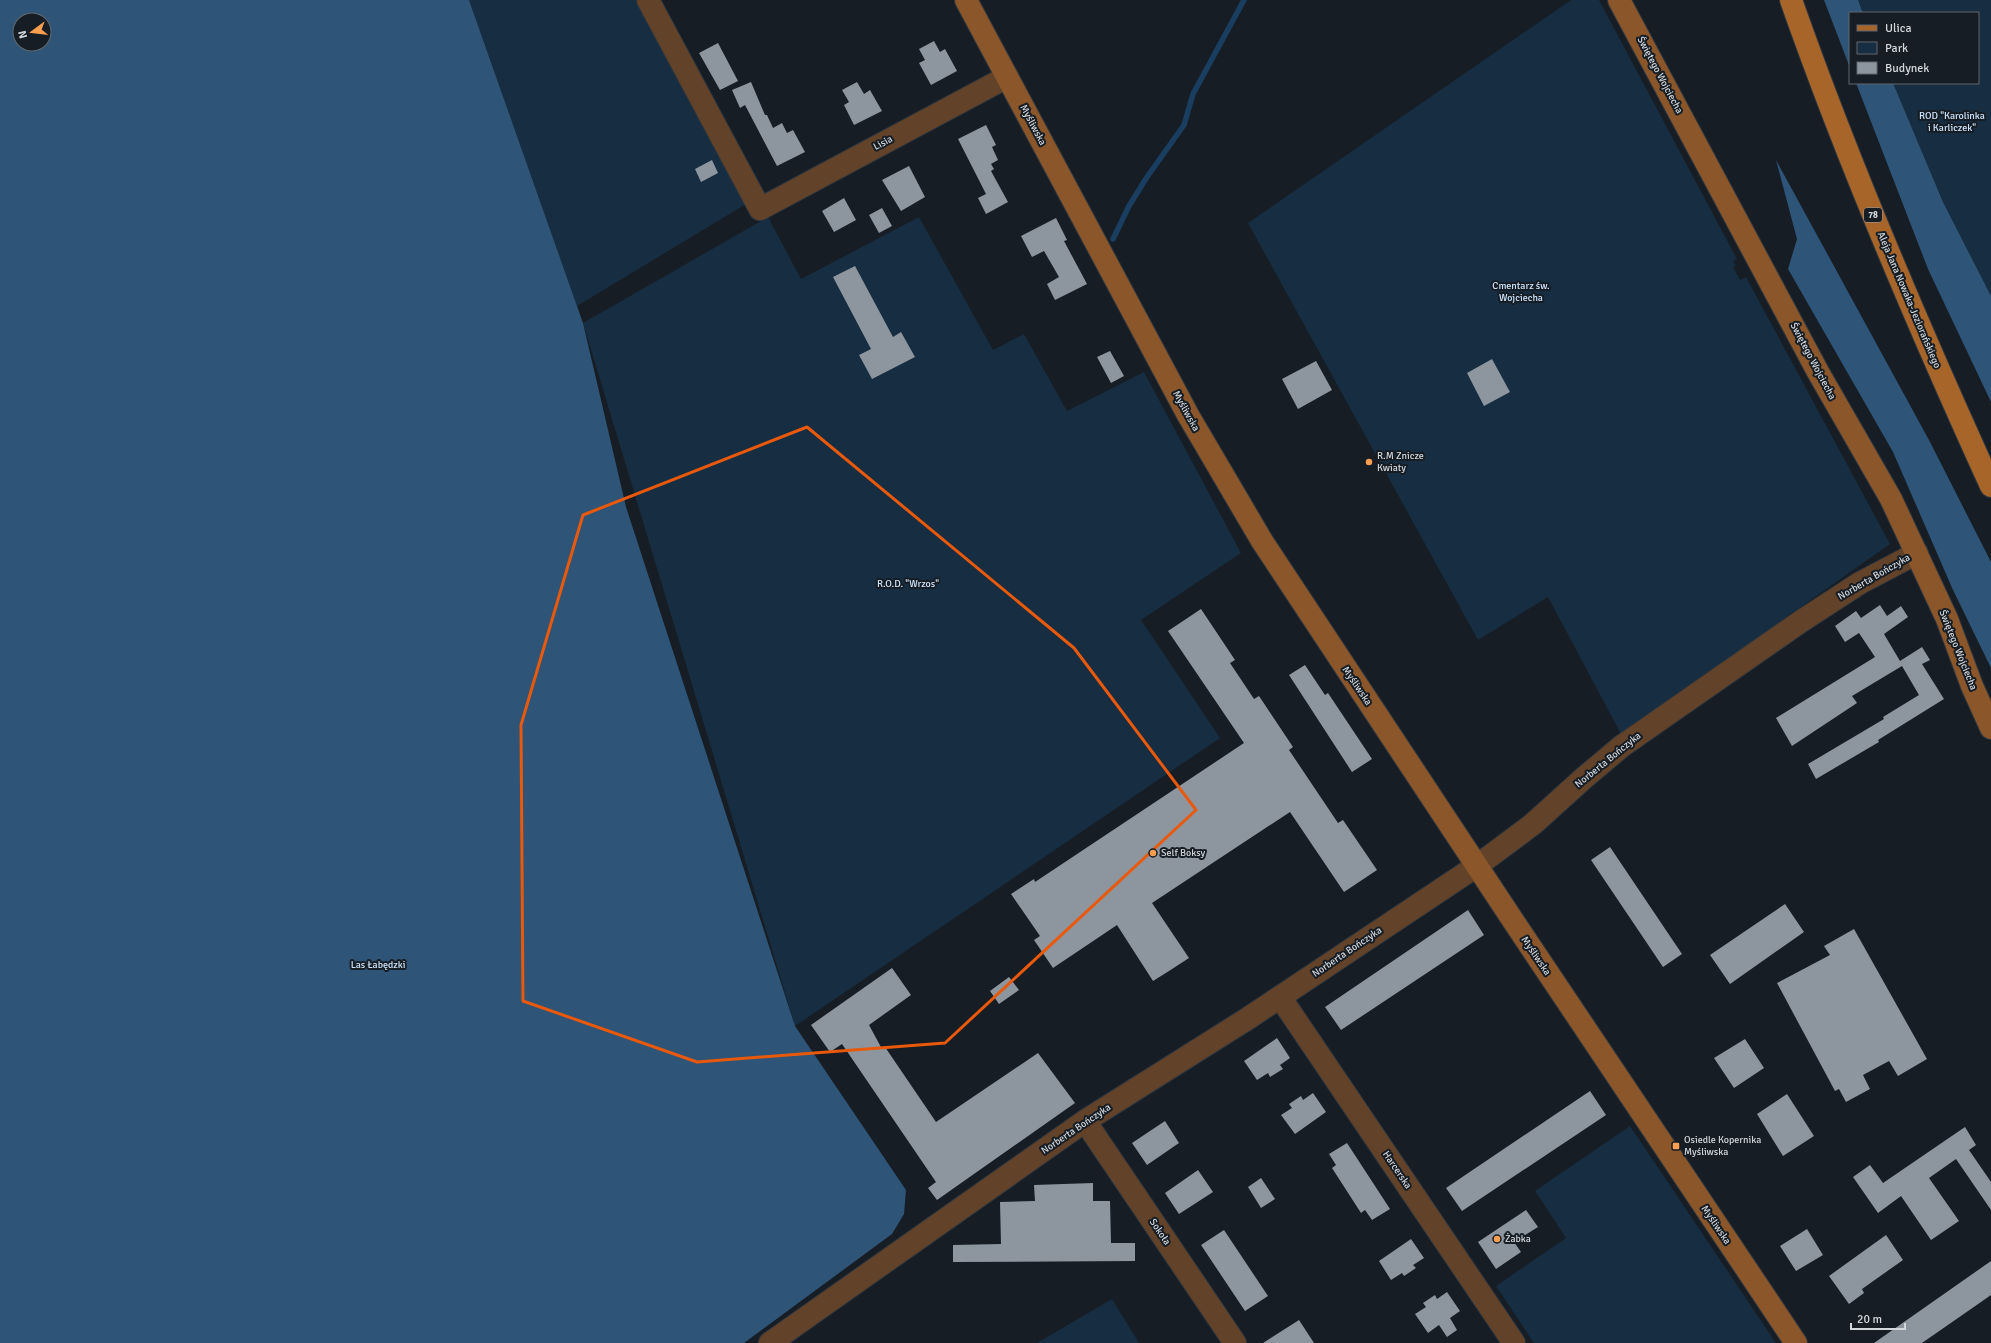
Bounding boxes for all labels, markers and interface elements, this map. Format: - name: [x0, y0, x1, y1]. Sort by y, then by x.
- north arrow: [12, 12, 52, 52]
- legend: [1849, 12, 1979, 84]
- text: Ulica: [1885, 21, 1912, 36]
- text: N: [16, 29, 30, 40]
- street label: Świętego Wojciecha: [1635, 34, 1686, 116]
- text: Park: [1885, 41, 1908, 56]
- text: Budynek: [1885, 61, 1929, 76]
- street label: Myśliwska: [1017, 103, 1049, 147]
- park label: ROD "Karolinka i Karliczek": [1919, 110, 1985, 134]
- street label: Lisia: [871, 133, 895, 153]
- road number: 78: [1864, 208, 1882, 222]
- street label: Aleja Jana Nowaka-Jeziorańskiego: [1875, 230, 1943, 370]
- park label: Cmentarz św. Wojciecha: [1492, 280, 1550, 304]
- street label: Świętego Wojciecha: [1788, 320, 1839, 402]
- street label: Myśliwska: [1170, 389, 1202, 433]
- place label: R.M Znicze Kwiaty: [1377, 450, 1424, 474]
- marker: R.M Znicze Kwiaty: [1364, 457, 1374, 467]
- street label: Norberta Bończyka: [1836, 551, 1912, 603]
- park label: R.O.D. "Wrzos": [877, 578, 939, 590]
- street label: Świętego Wojciecha: [1936, 608, 1980, 692]
- street label: Myśliwska: [1340, 664, 1374, 708]
- street label: Norberta Bończyka: [1573, 730, 1643, 790]
- place label: Self Boksy: [1161, 847, 1206, 859]
- marker: Self Boksy: [1148, 848, 1158, 858]
- street label: Norberta Bończyka: [1310, 924, 1384, 980]
- street label: Myśliwska: [1519, 934, 1553, 978]
- park label: Las Łabędzki: [351, 959, 405, 971]
- street label: Norberta Bończyka: [1039, 1101, 1113, 1157]
- place label: Osiedle Kopernika Myśliwska: [1684, 1134, 1761, 1158]
- marker: Osiedle Kopernika Myśliwska: [1671, 1141, 1681, 1151]
- street label: Harcerska: [1380, 1149, 1414, 1191]
- street label: Myśliwska: [1699, 1203, 1733, 1247]
- street label: Sokoła: [1147, 1217, 1173, 1247]
- place label: Żabka: [1505, 1233, 1531, 1245]
- marker: Żabka: [1492, 1234, 1502, 1244]
- scale bar: [1851, 1305, 1905, 1331]
- text: 20 m: [1857, 1312, 1882, 1327]

